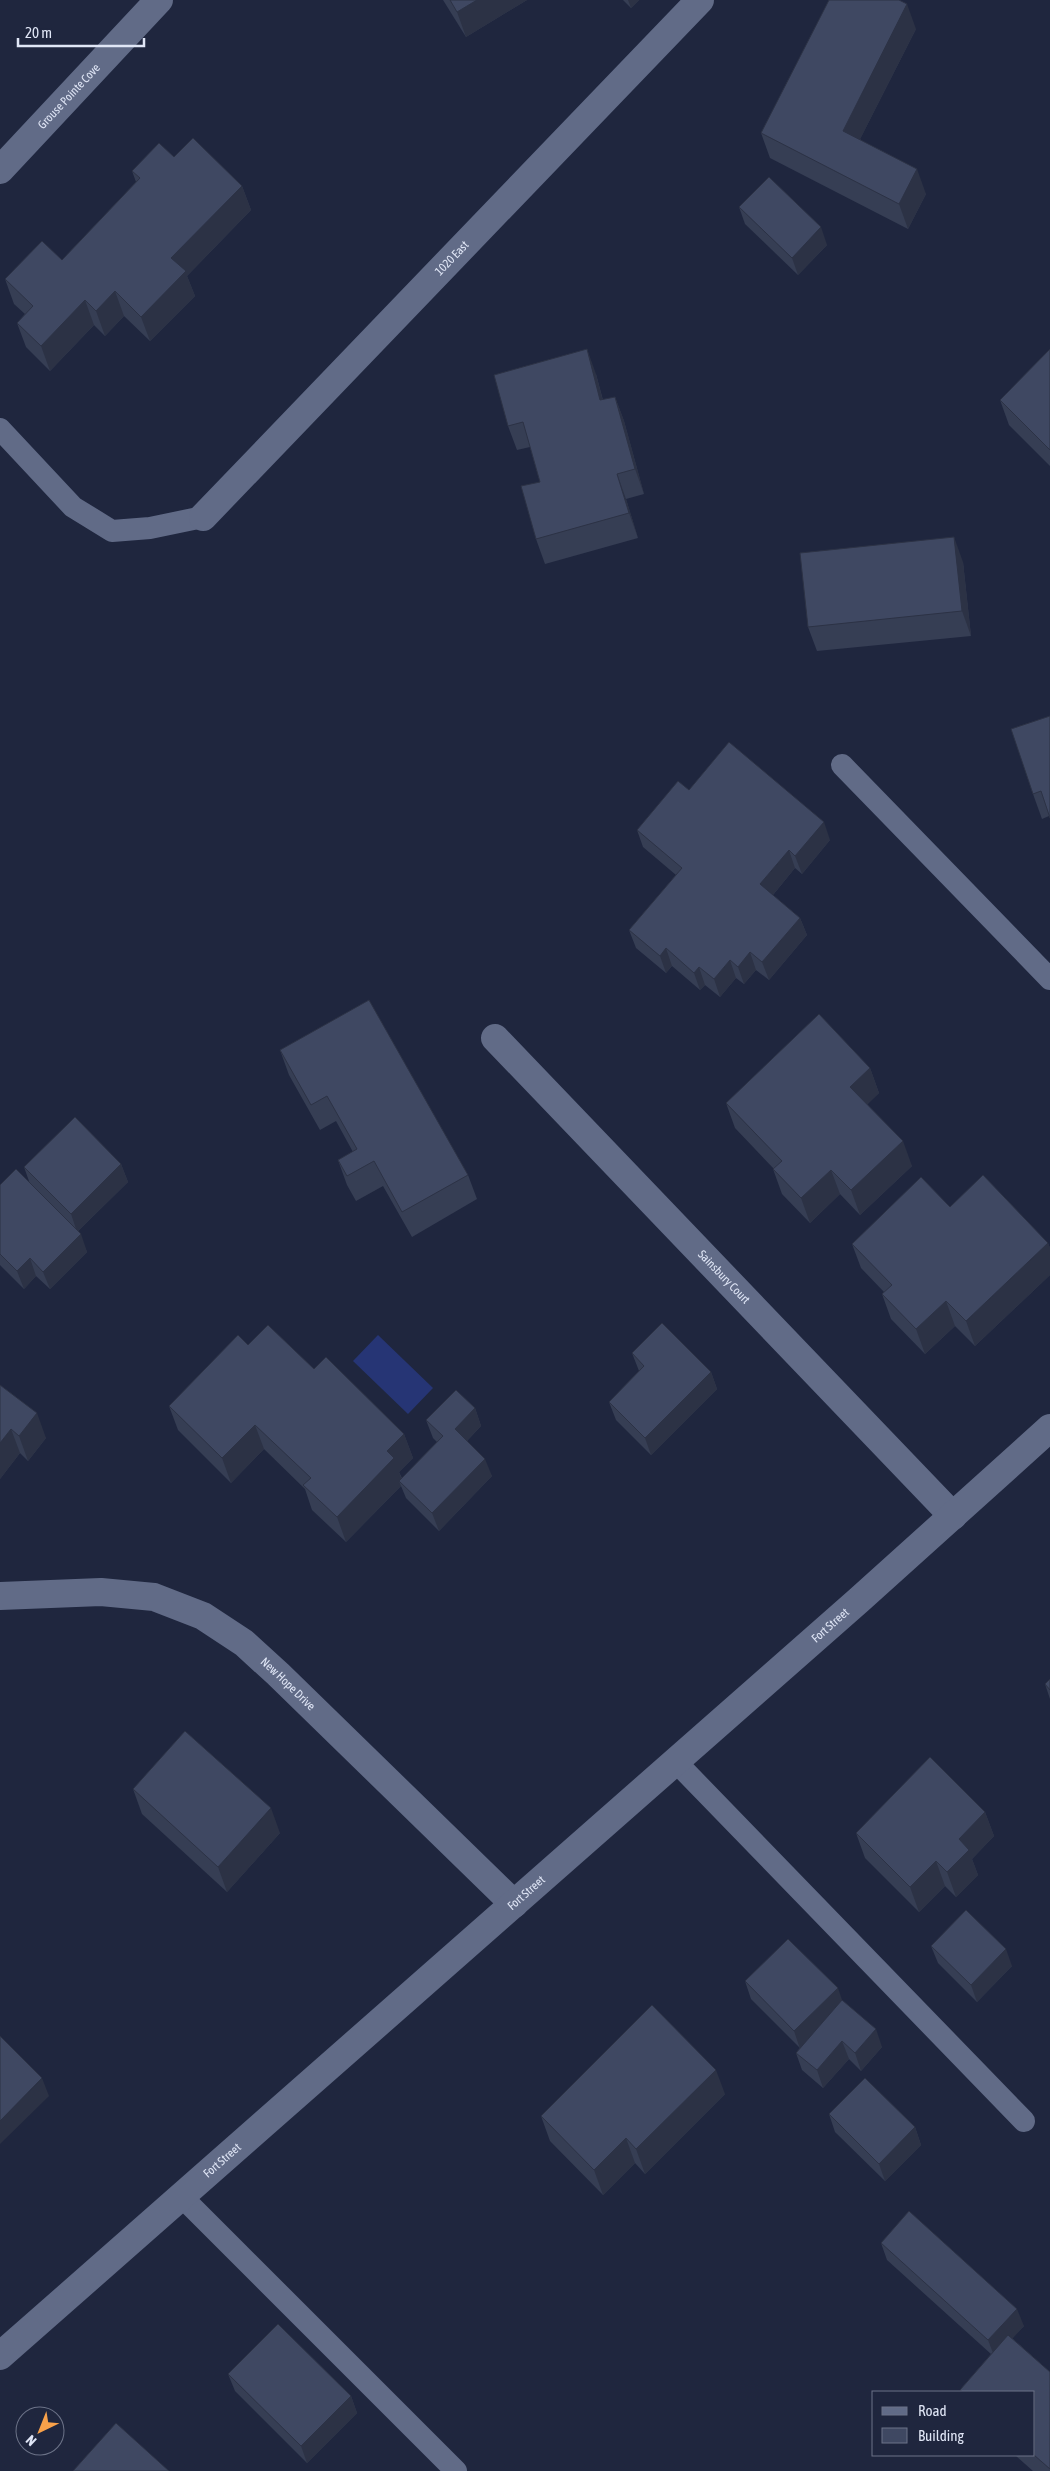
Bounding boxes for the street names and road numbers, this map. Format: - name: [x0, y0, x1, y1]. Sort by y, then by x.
- street label: Grouse Pointe Cove: [35, 61, 103, 132]
- street label: 1020 East: [432, 238, 472, 278]
- street label: Sainsbury Court: [695, 1247, 753, 1307]
- street label: Fort Street: [809, 1605, 852, 1645]
- street label: New Hope Drive: [258, 1655, 318, 1713]
- street label: Fort Street: [505, 1872, 548, 1913]
- street label: Fort Street: [201, 2140, 244, 2181]

